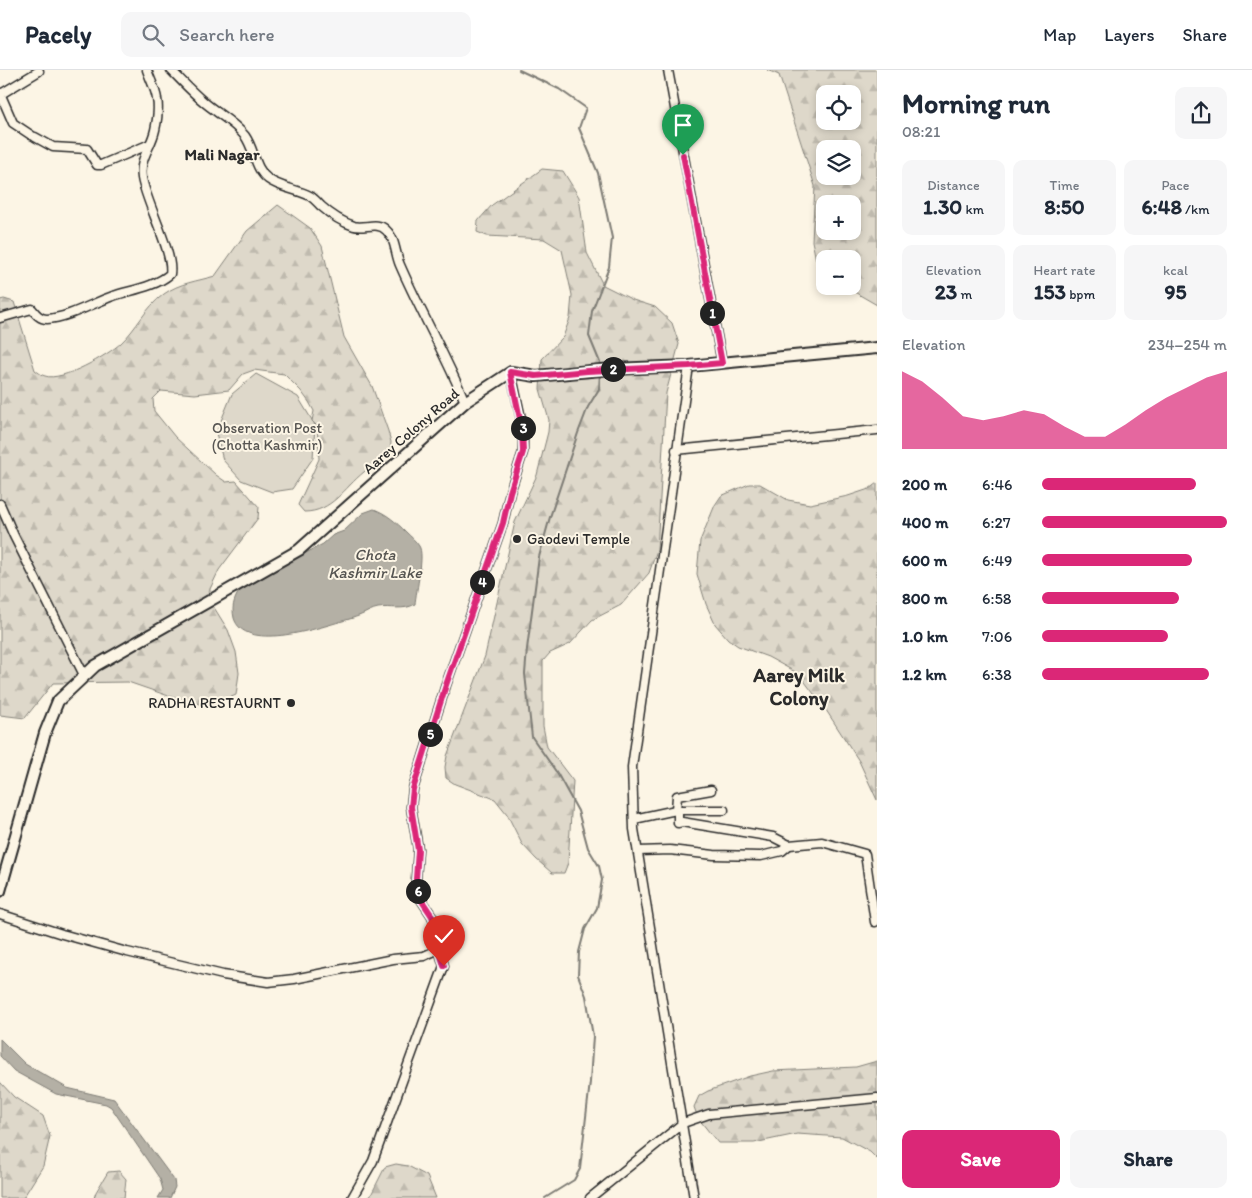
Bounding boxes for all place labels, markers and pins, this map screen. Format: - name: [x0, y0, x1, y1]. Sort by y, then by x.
- pin: [662, 104, 704, 155]
- pin: 1: [700, 300, 724, 326]
- pin: 2: [600, 356, 626, 382]
- pin: 3: [510, 416, 536, 440]
- place label: Gaodevi Temple: [527, 530, 630, 548]
- marker: Gaodevi Temple: [511, 533, 523, 545]
- pin: 4: [470, 570, 494, 594]
- place label: RADHA RESTAURNT: [148, 694, 282, 712]
- marker: RADHA RESTAURNT: [285, 697, 297, 709]
- pin: 5: [418, 722, 442, 746]
- pin: 6: [406, 878, 430, 904]
- pin: [423, 915, 465, 966]

